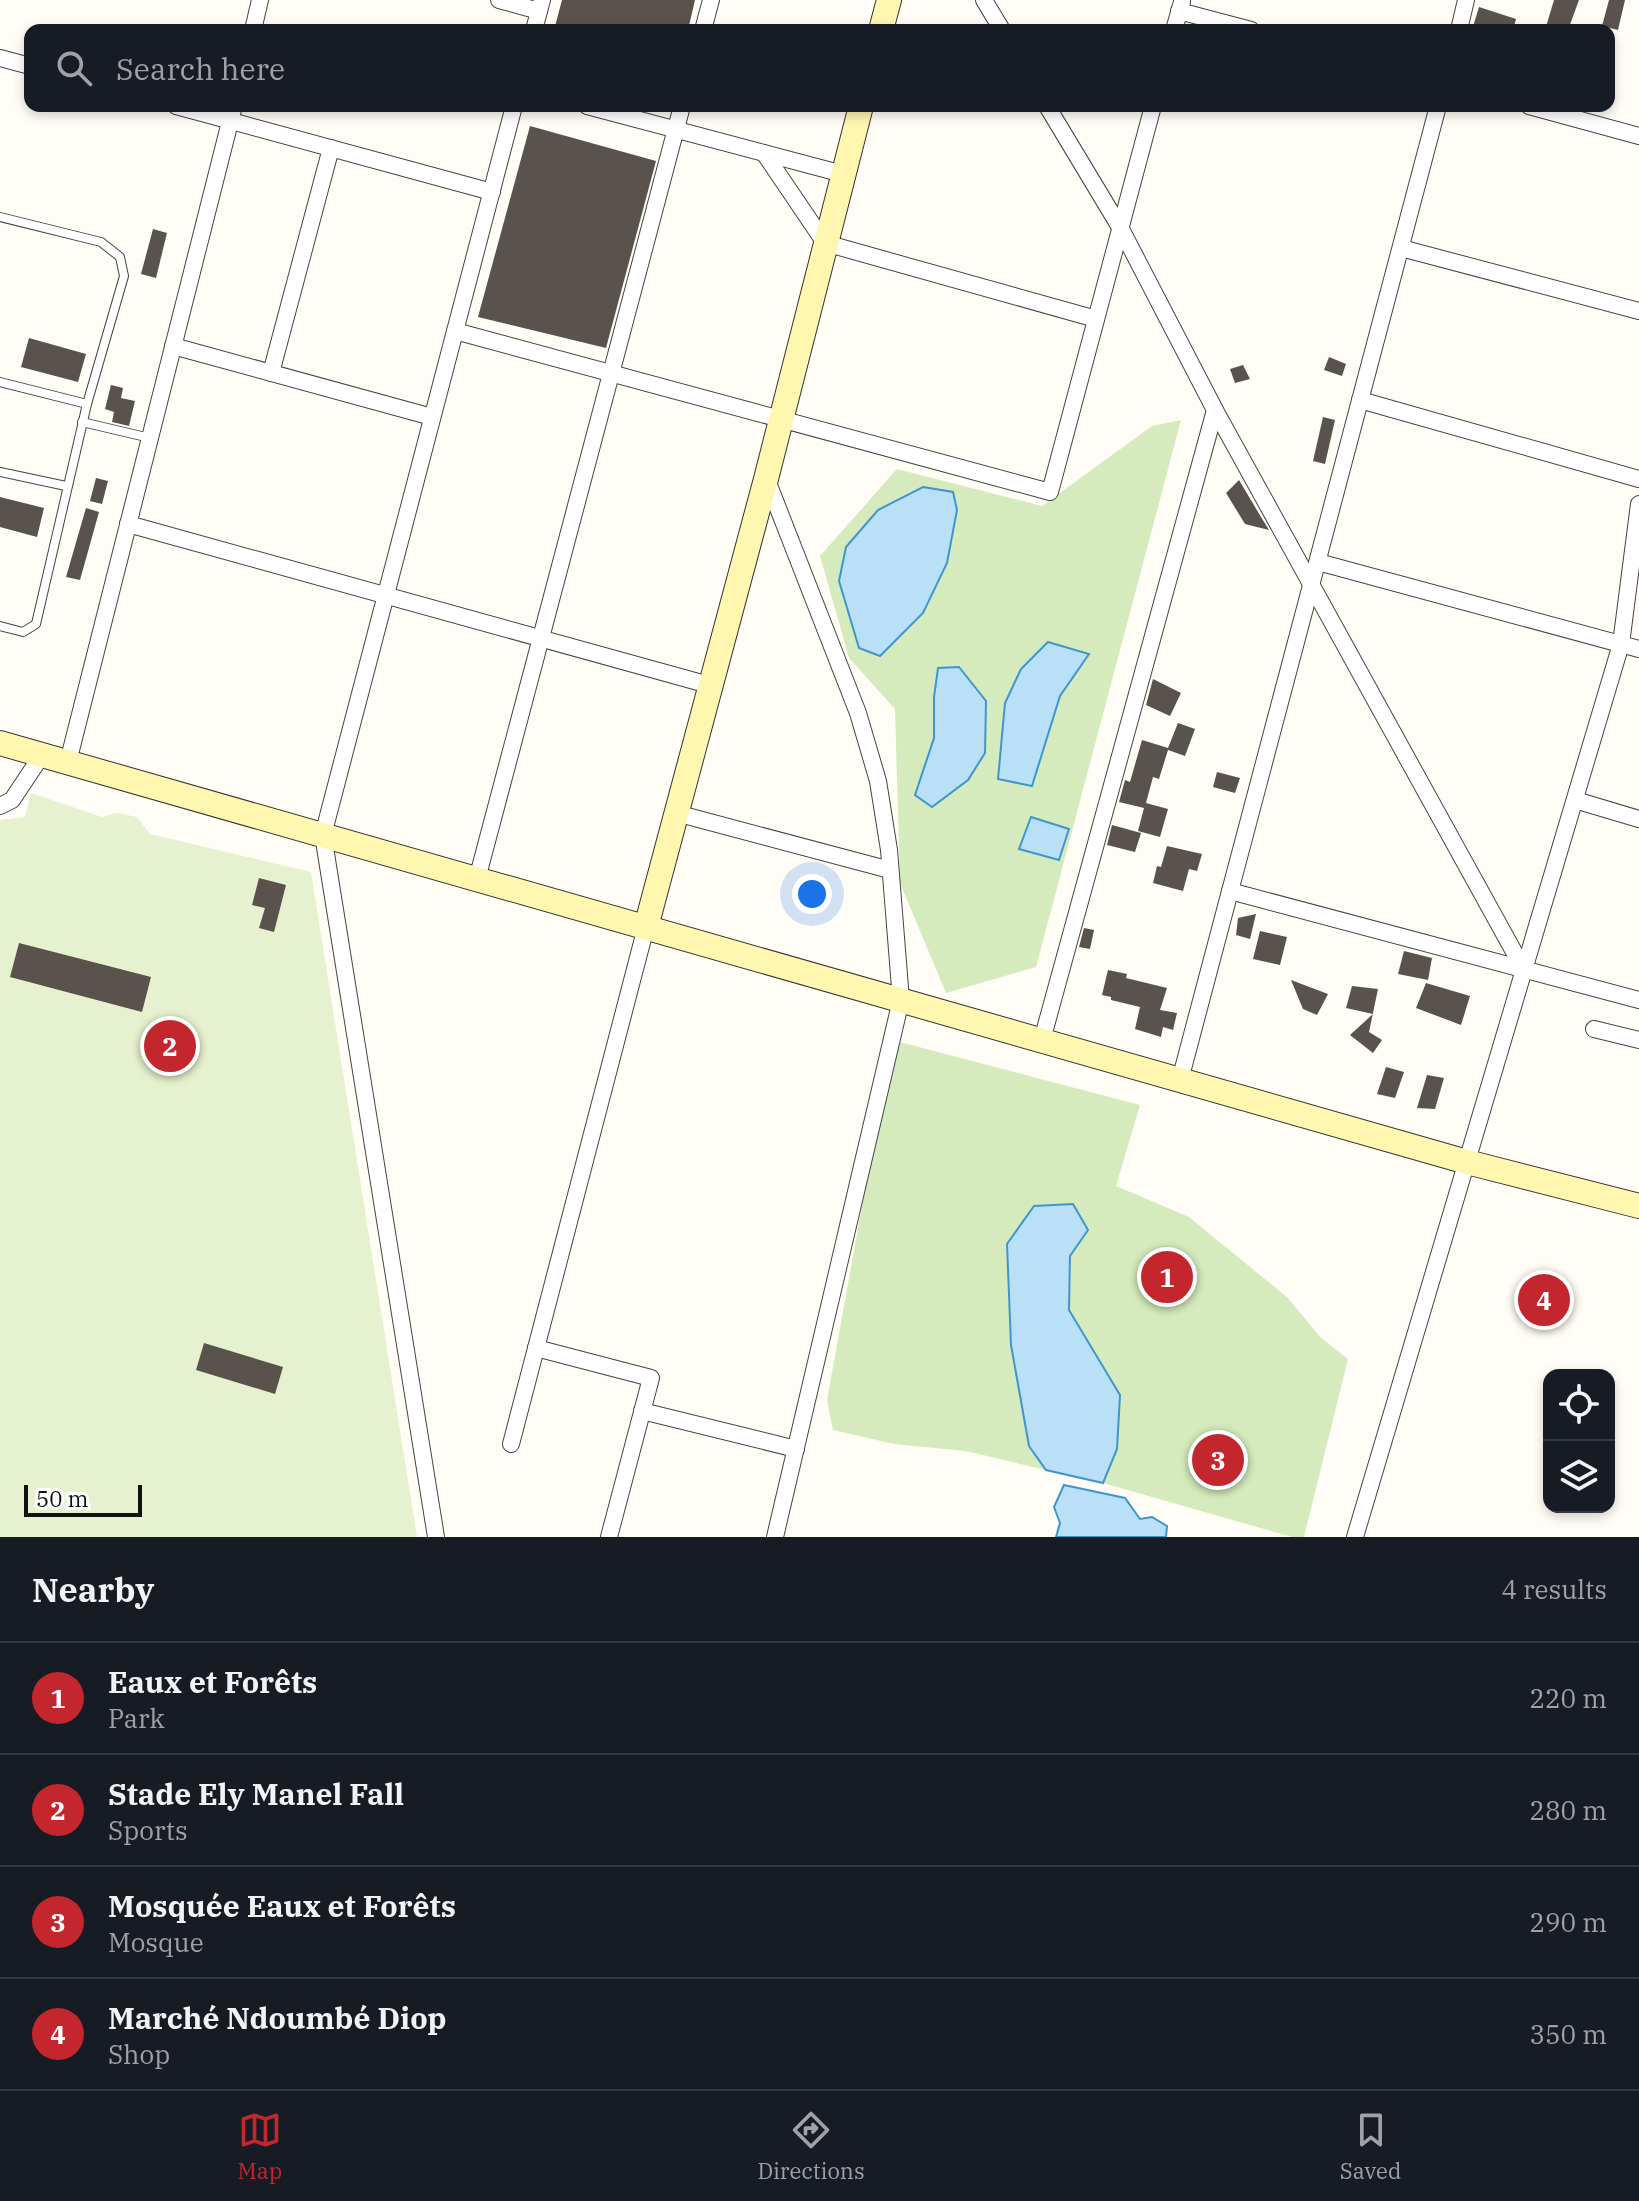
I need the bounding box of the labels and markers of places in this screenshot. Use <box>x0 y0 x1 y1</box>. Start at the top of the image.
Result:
pin: 2 <box>144 1016 196 1076</box>
pin: 1 <box>1141 1247 1193 1307</box>
pin: 4 <box>1518 1270 1570 1330</box>
pin: 3 <box>1192 1430 1244 1490</box>

